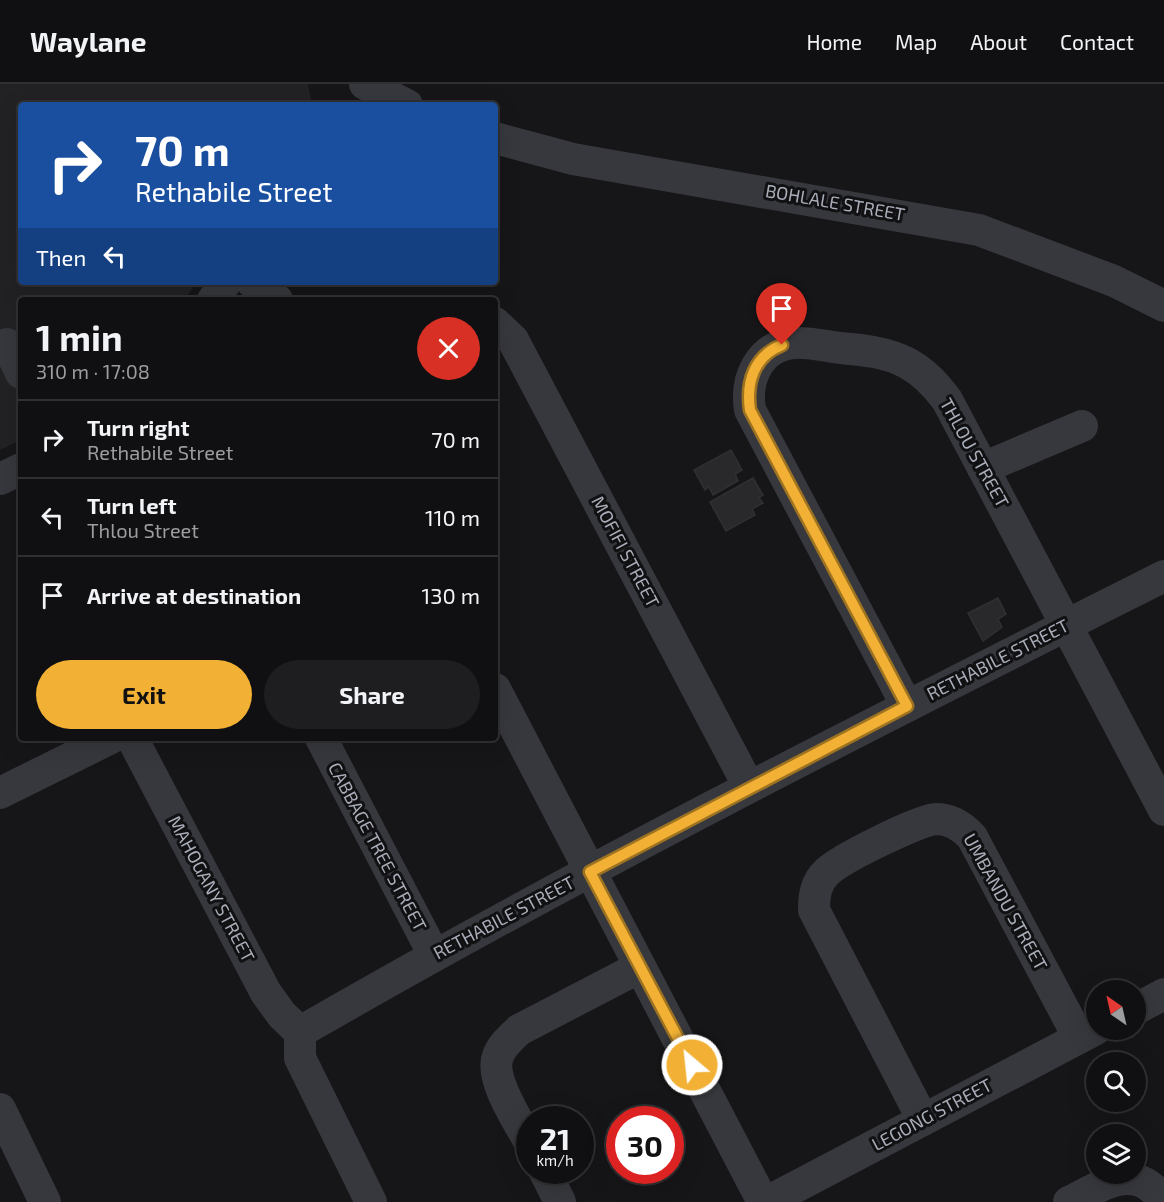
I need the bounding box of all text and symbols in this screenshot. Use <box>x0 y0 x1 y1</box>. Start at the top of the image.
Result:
text: Waylane <box>30 24 146 58</box>
text: Home <box>806 29 862 54</box>
text: Map <box>895 29 937 54</box>
text: About <box>970 29 1027 54</box>
text: Contact <box>1060 29 1134 54</box>
text: 70 m <box>135 124 230 174</box>
icon: right <box>36 126 114 204</box>
text: Rethabile Street <box>135 175 333 207</box>
street label: BOHLALE STREET <box>764 179 907 225</box>
icon: left <box>98 240 131 273</box>
text: Then <box>36 244 86 270</box>
pin <box>756 283 807 345</box>
icon: arrive <box>765 292 798 325</box>
text: 1 min <box>36 315 123 358</box>
button: close <box>417 317 480 380</box>
text: 310 m · 17:08 <box>36 359 150 383</box>
street label: THLOU STREET <box>936 394 1014 512</box>
text: Turn right <box>87 414 189 440</box>
icon: right <box>36 423 69 456</box>
text: 70 m <box>431 426 480 452</box>
text: Rethabile Street <box>87 440 233 464</box>
text: Turn left <box>87 492 176 518</box>
street label: MOFIFI STREET <box>587 492 665 611</box>
icon: left <box>36 501 69 534</box>
text: 110 m <box>425 504 480 530</box>
text: Thlou Street <box>87 518 199 542</box>
icon: arrive <box>36 579 69 612</box>
text: Arrive at destination <box>87 582 301 608</box>
text: 130 m <box>422 582 480 608</box>
street label: RETHABILE STREET <box>923 614 1073 704</box>
button: Exit <box>36 660 252 729</box>
button: Share <box>264 660 480 729</box>
street label: CABBAGE TREE STREET <box>324 758 432 935</box>
street label: MAHOGANY STREET <box>164 812 260 966</box>
street label: UMBANDU STREET <box>959 829 1053 974</box>
street label: RETHABILE STREET <box>429 870 578 964</box>
north arrow <box>1086 980 1146 1040</box>
map controls <box>1086 980 1146 1184</box>
position arrow <box>660 1033 724 1097</box>
button: search <box>1086 1052 1146 1112</box>
street label: LEGONG STREET <box>868 1073 996 1155</box>
speed limit sign: 30 <box>606 1106 684 1184</box>
text: 21 <box>540 1120 570 1156</box>
button: layers <box>1086 1124 1146 1184</box>
text: km/h <box>536 1151 574 1169</box>

